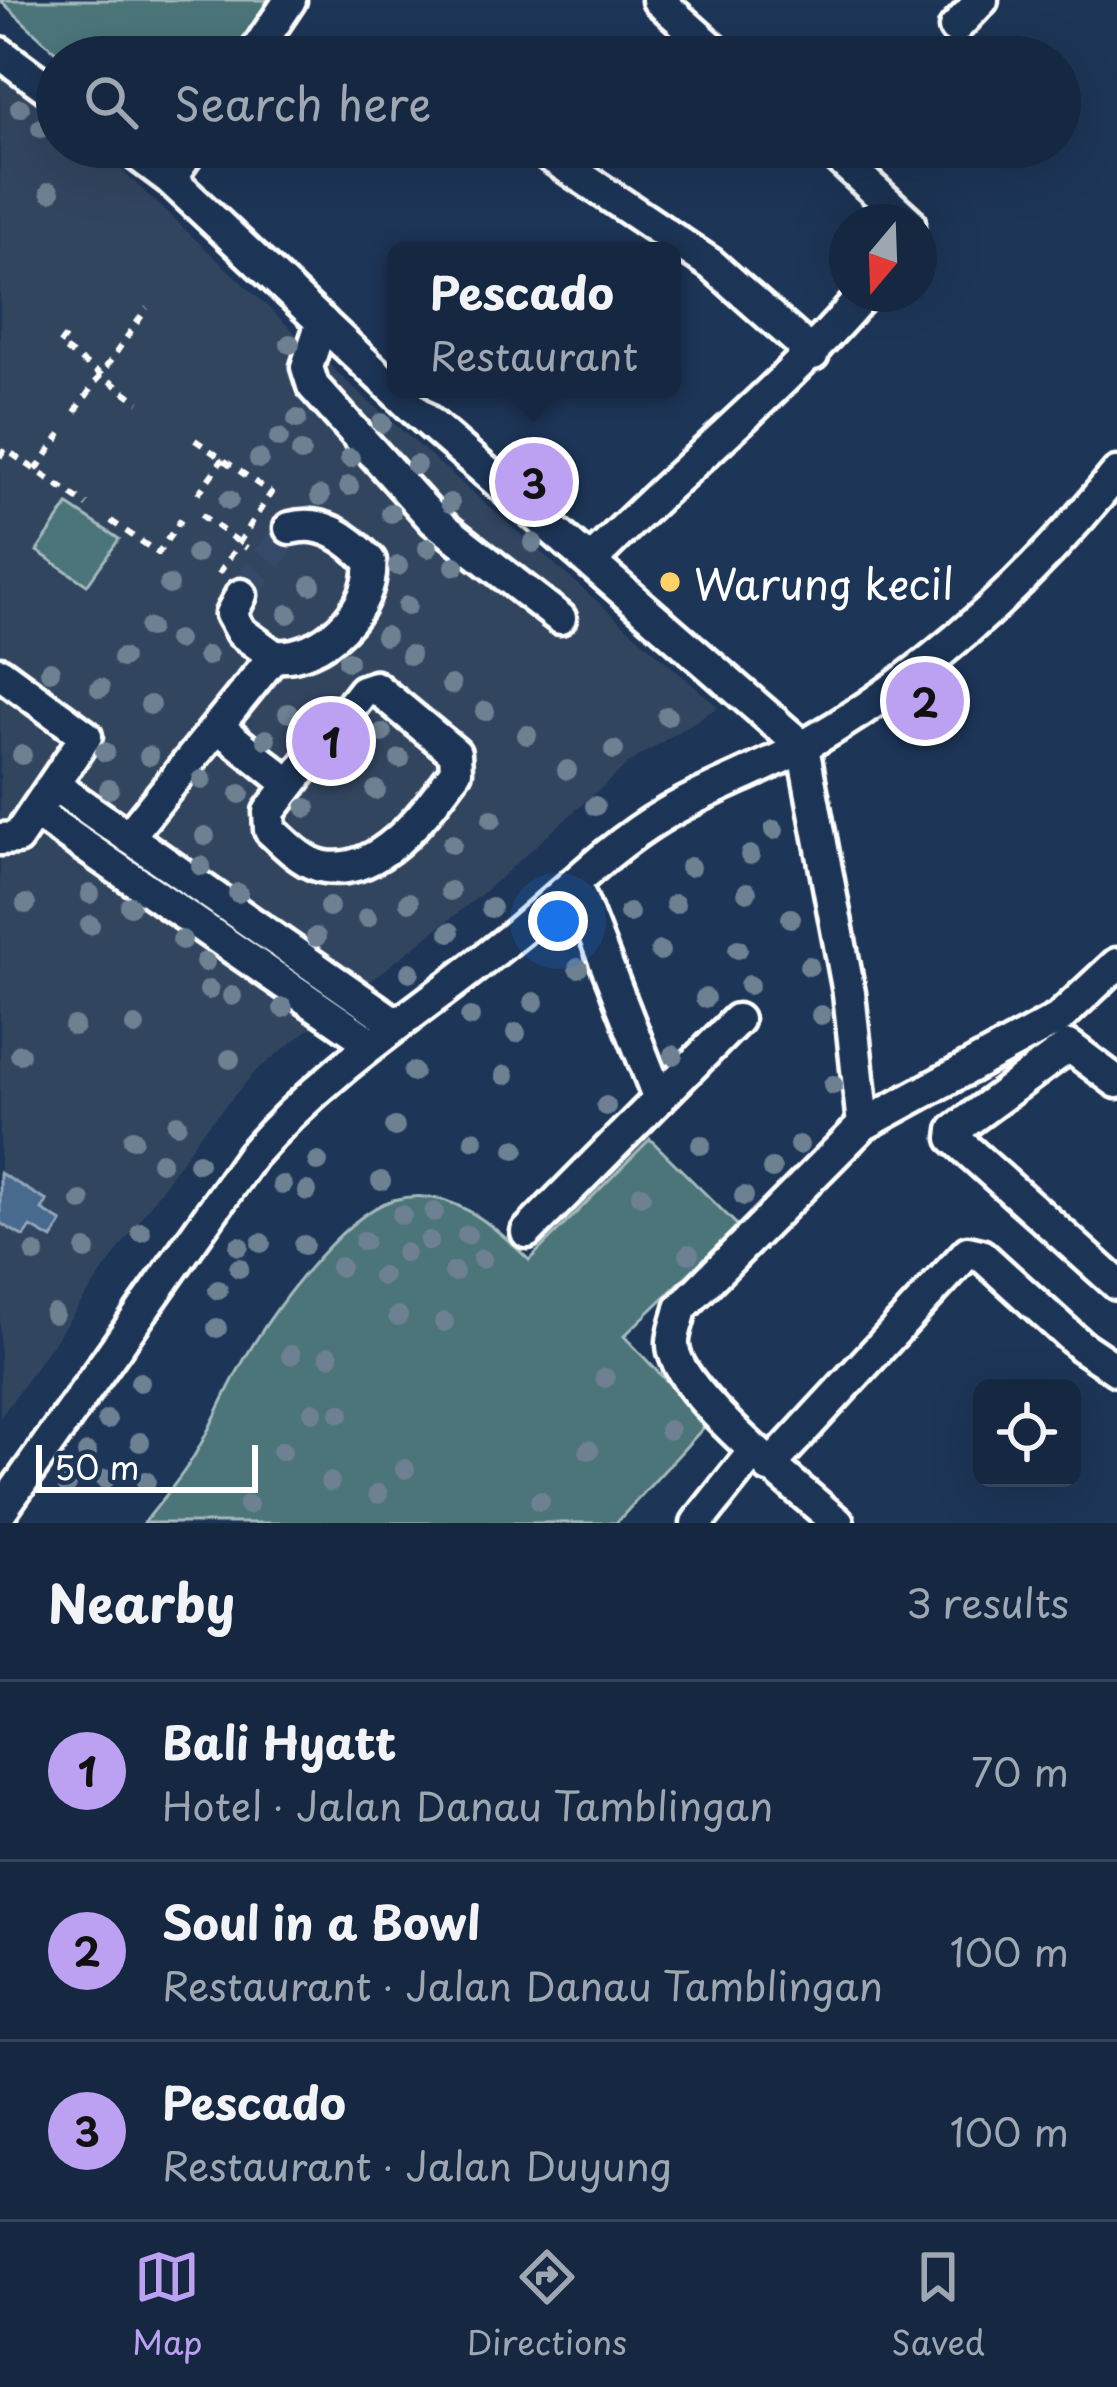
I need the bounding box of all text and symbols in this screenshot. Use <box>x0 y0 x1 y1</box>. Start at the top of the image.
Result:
search box <box>36 36 1081 168</box>
text: Search here <box>174 68 431 136</box>
icon: search <box>78 69 144 135</box>
north arrow <box>829 204 937 312</box>
popup <box>387 242 681 398</box>
text: Pescado <box>430 257 614 325</box>
text: Restaurant <box>430 325 638 384</box>
pin: 3 <box>495 437 573 527</box>
place label: Warung kecil <box>694 551 954 614</box>
marker: Warung kecil <box>657 569 683 595</box>
pin: 2 <box>886 656 964 746</box>
pin: 1 <box>292 696 370 786</box>
your location <box>528 891 588 951</box>
map controls <box>973 1379 1081 1487</box>
button: locate <box>973 1379 1081 1487</box>
scale bar <box>36 1439 258 1492</box>
text: 50 m <box>54 1441 140 1491</box>
text: Nearby <box>48 1563 235 1640</box>
text: 3 results <box>906 1572 1069 1631</box>
text: Bali Hyatt <box>162 1707 397 1775</box>
text: 1 <box>78 1741 96 1800</box>
text: 70 m <box>971 1741 1069 1800</box>
text: Hotel · Jalan Danau Tamblingan <box>162 1775 773 1834</box>
text: Soul in a Bowl <box>162 1887 481 1955</box>
text: 2 <box>73 1921 101 1980</box>
text: 100 m <box>950 1921 1069 1980</box>
text: Restaurant · Jalan Danau Tamblingan <box>162 1955 883 2014</box>
text: Pescado <box>162 2067 346 2135</box>
text: 3 <box>74 2101 100 2160</box>
text: 100 m <box>950 2101 1069 2160</box>
text: Restaurant · Jalan Duyung <box>162 2135 672 2194</box>
tab: Map <box>132 2244 203 2366</box>
tab: Directions <box>467 2244 627 2366</box>
tab: Saved <box>891 2244 985 2366</box>

